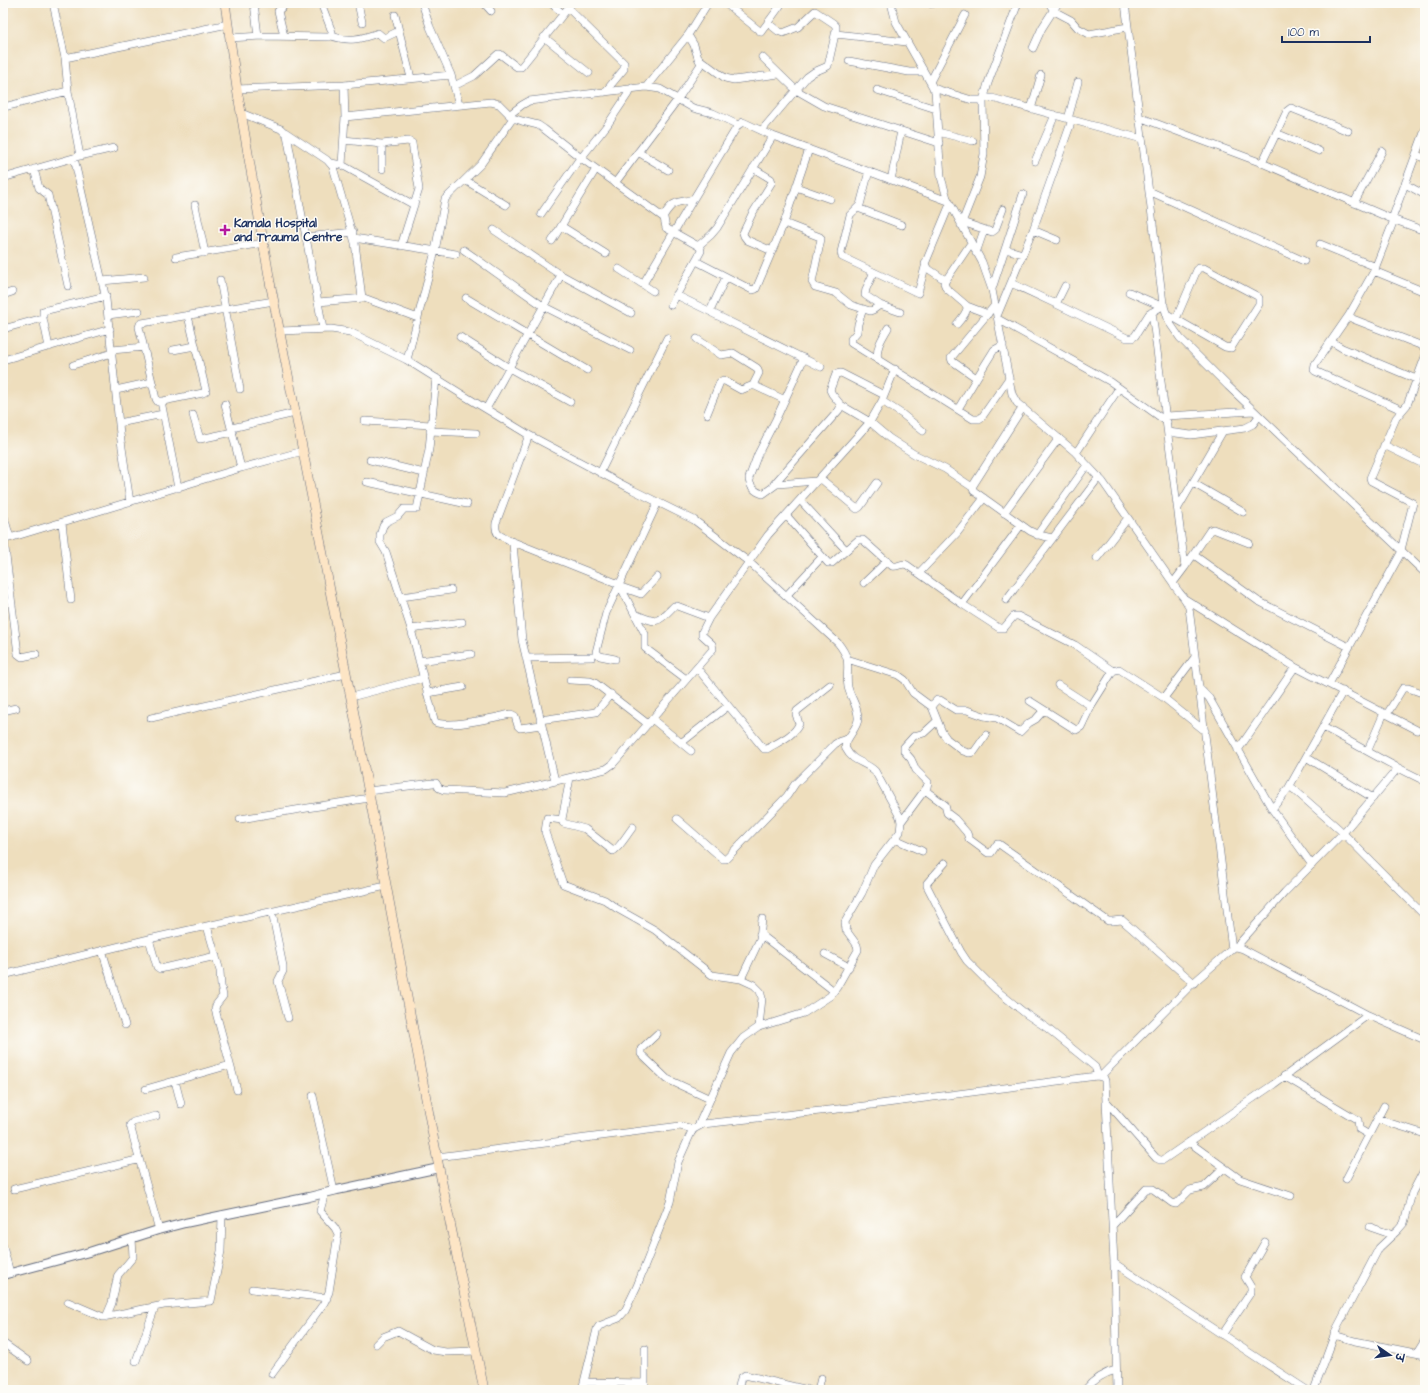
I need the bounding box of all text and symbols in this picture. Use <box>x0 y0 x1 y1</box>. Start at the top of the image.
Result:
scale bar <box>1282 18 1370 44</box>
text: 100 m <box>1288 24 1319 41</box>
place label: Kamala Hospital and Trauma Centre <box>233 215 343 246</box>
marker: Kamala Hospital and Trauma Centre <box>219 224 231 236</box>
north arrow <box>1370 1335 1410 1375</box>
text: उ <box>1391 1351 1408 1364</box>

